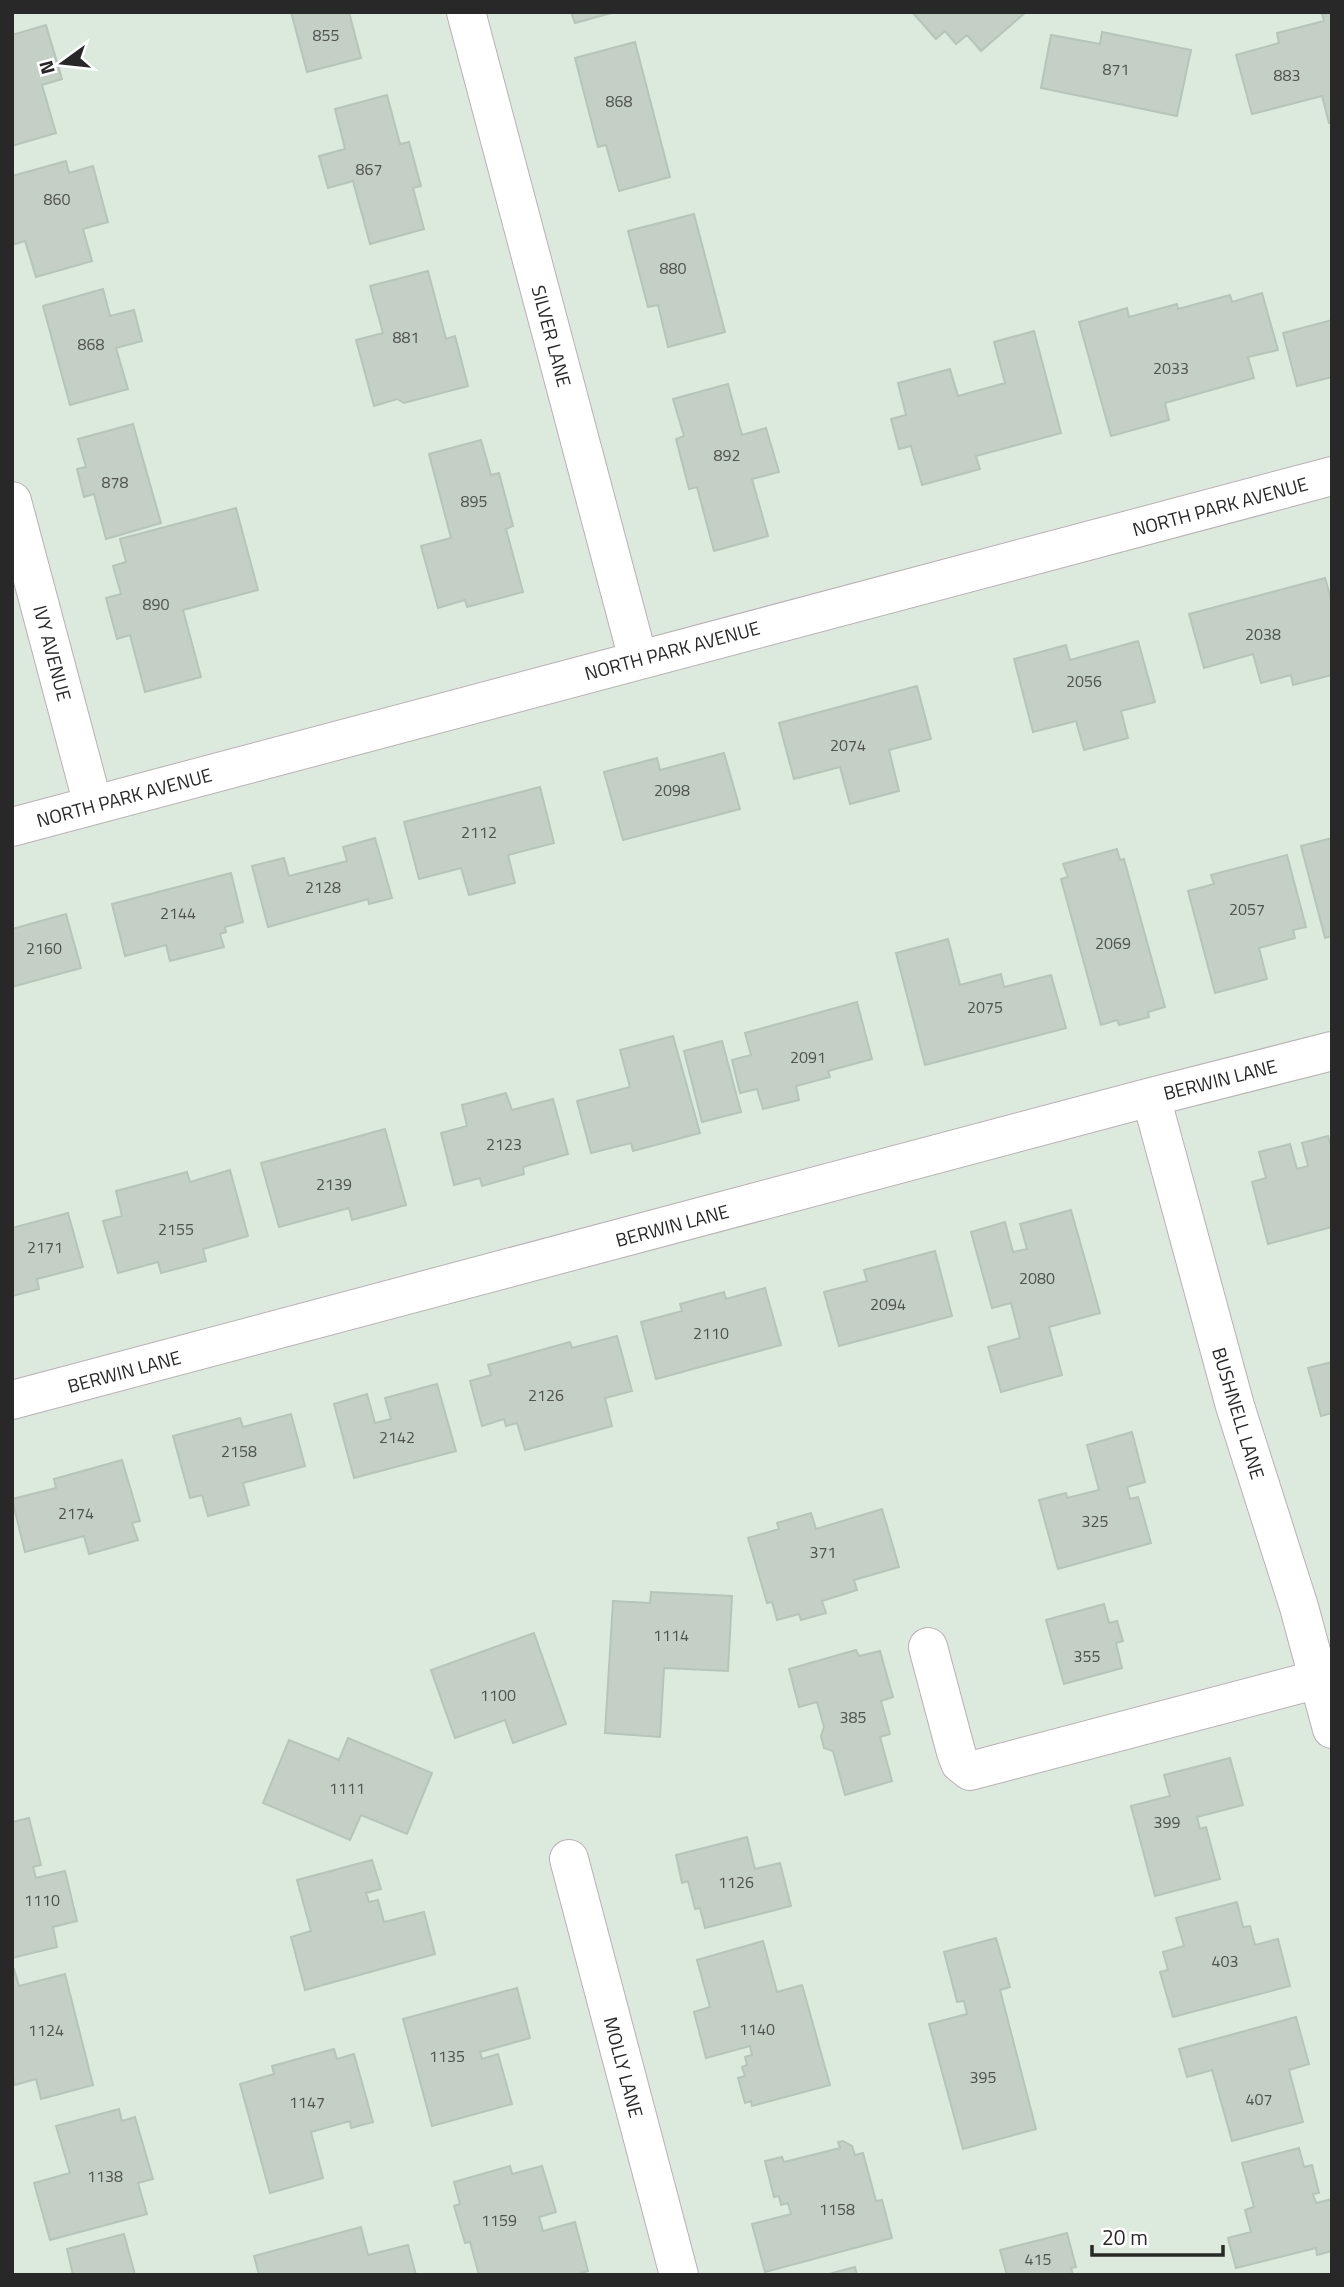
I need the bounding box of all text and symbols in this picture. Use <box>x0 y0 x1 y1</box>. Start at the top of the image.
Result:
house number: 855 <box>313 23 339 47</box>
north arrow <box>28 28 98 98</box>
text: N <box>30 57 62 78</box>
house number: 871 <box>1103 57 1129 81</box>
house number: 883 <box>1274 63 1300 87</box>
house number: 868 <box>606 89 632 113</box>
house number: 867 <box>356 157 382 181</box>
house number: 860 <box>44 187 70 211</box>
house number: 880 <box>660 256 686 280</box>
street label: SILVER LANE <box>525 282 579 390</box>
house number: 881 <box>393 325 419 349</box>
house number: 868 <box>78 332 104 356</box>
house number: 2033 <box>1153 356 1189 380</box>
house number: 892 <box>714 443 740 467</box>
street label: NORTH PARK AVENUE <box>1129 469 1311 543</box>
house number: 878 <box>102 470 128 494</box>
house number: 895 <box>461 489 487 513</box>
house number: 890 <box>143 592 169 616</box>
street label: IVY AVENUE <box>26 602 80 704</box>
street label: NORTH PARK AVENUE <box>581 613 763 687</box>
house number: 2038 <box>1245 622 1281 646</box>
house number: 2056 <box>1066 669 1102 693</box>
house number: 2074 <box>830 733 866 757</box>
street label: NORTH PARK AVENUE <box>33 760 215 834</box>
house number: 2098 <box>654 778 690 802</box>
house number: 2112 <box>461 820 497 844</box>
house number: 2128 <box>305 875 341 899</box>
house number: 2057 <box>1229 897 1265 921</box>
house number: 2144 <box>160 901 196 925</box>
house number: 2069 <box>1095 931 1131 955</box>
house number: 2160 <box>26 936 62 960</box>
house number: 2075 <box>967 995 1003 1019</box>
house number: 2091 <box>790 1045 826 1069</box>
street label: BERWIN LANE <box>1160 1051 1280 1107</box>
house number: 2123 <box>486 1132 522 1156</box>
house number: 2139 <box>316 1172 352 1196</box>
street label: BERWIN LANE <box>612 1196 732 1254</box>
house number: 2155 <box>158 1217 194 1241</box>
house number: 2171 <box>27 1235 63 1259</box>
house number: 2080 <box>1019 1266 1055 1290</box>
house number: 2094 <box>870 1292 906 1316</box>
house number: 2110 <box>693 1321 729 1345</box>
street label: BERWIN LANE <box>64 1342 184 1400</box>
street label: BUSHNELL LANE <box>1205 1343 1273 1483</box>
house number: 2126 <box>528 1383 564 1407</box>
house number: 2142 <box>379 1425 415 1449</box>
house number: 2158 <box>221 1439 257 1463</box>
house number: 2174 <box>58 1501 94 1525</box>
house number: 325 <box>1082 1509 1108 1533</box>
house number: 371 <box>810 1540 836 1564</box>
house number: 1114 <box>653 1623 689 1647</box>
house number: 355 <box>1074 1644 1100 1668</box>
house number: 1100 <box>480 1683 516 1707</box>
house number: 385 <box>840 1705 866 1729</box>
house number: 1111 <box>329 1776 365 1800</box>
house number: 399 <box>1154 1810 1180 1834</box>
house number: 1126 <box>718 1870 754 1894</box>
house number: 1110 <box>24 1888 60 1912</box>
house number: 403 <box>1212 1949 1238 1973</box>
street label: MOLLY LANE <box>597 2013 651 2121</box>
house number: 1140 <box>739 2017 775 2041</box>
house number: 1124 <box>28 2018 64 2042</box>
house number: 1135 <box>429 2044 465 2068</box>
house number: 395 <box>970 2065 996 2089</box>
house number: 407 <box>1246 2087 1272 2111</box>
house number: 1147 <box>289 2090 325 2114</box>
house number: 1138 <box>87 2164 123 2188</box>
house number: 1158 <box>819 2197 855 2221</box>
house number: 1159 <box>481 2208 517 2232</box>
scale bar <box>1092 2214 1223 2258</box>
text: 20 m <box>1102 2221 1148 2253</box>
house number: 415 <box>1025 2247 1051 2271</box>

